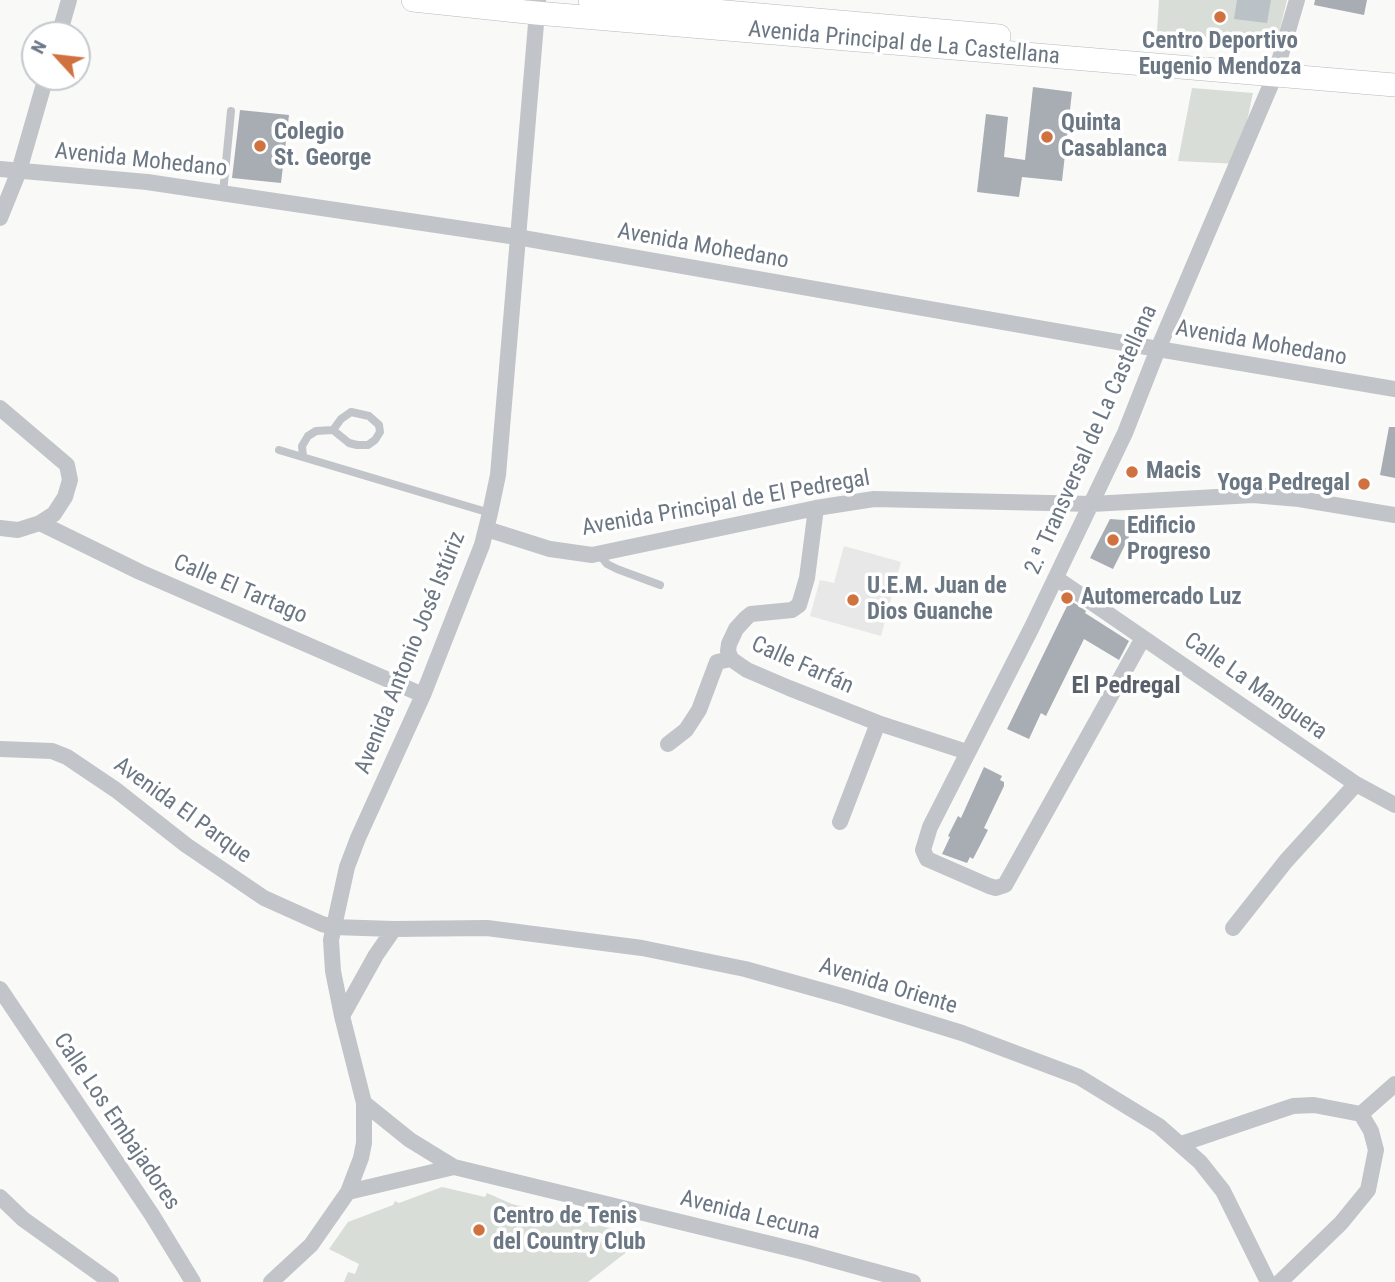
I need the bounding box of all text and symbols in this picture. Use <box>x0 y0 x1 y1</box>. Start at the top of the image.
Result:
marker: Centro Deportivo Eugenio Mendoza <box>1212 9 1228 25</box>
street label: Avenida Principal de La Castellana <box>747 17 1061 71</box>
north arrow <box>21 21 91 91</box>
place label: Centro Deportivo Eugenio Mendoza <box>1139 28 1301 82</box>
text: N <box>26 37 52 58</box>
place label: Quinta Casablanca <box>1061 110 1167 164</box>
place label: Colegio St. George <box>274 119 371 173</box>
marker: Quinta Casablanca <box>1039 129 1055 145</box>
street label: Avenida Mohedano <box>53 138 229 184</box>
marker: Colegio St. George <box>252 138 268 154</box>
street label: Avenida Mohedano <box>615 218 791 276</box>
street label: 2.ª Transversal de La Castellana <box>1020 301 1164 579</box>
street label: Avenida Mohedano <box>1173 315 1349 373</box>
place label: Macis <box>1146 458 1201 486</box>
marker: Macis <box>1124 464 1140 480</box>
street label: Avenida Principal de El Pedregal <box>580 465 872 543</box>
place label: Yoga Pedregal <box>1217 470 1350 498</box>
marker: Yoga Pedregal <box>1356 476 1372 492</box>
place label: Edificio Progreso <box>1127 513 1211 567</box>
street label: Avenida Antonio José Istúriz <box>350 528 472 778</box>
marker: Edificio Progreso <box>1105 532 1121 548</box>
street label: Calle El Tartago <box>169 549 311 631</box>
place label: U.E.M. Juan de Dios Guanche <box>867 573 1007 627</box>
place label: Automercado Luz <box>1081 584 1242 612</box>
marker: Automercado Luz <box>1059 590 1075 606</box>
marker: U.E.M. Juan de Dios Guanche <box>845 592 861 608</box>
street label: Calle La Manguera <box>1178 627 1332 747</box>
street label: Calle Farfán <box>747 631 857 701</box>
district label: El Pedregal <box>1072 673 1180 701</box>
street label: Avenida El Parque <box>108 752 256 870</box>
street label: Avenida Oriente <box>816 953 960 1021</box>
street label: Calle Los Embajadores <box>47 1028 185 1216</box>
street label: Avenida Lecuna <box>677 1185 823 1247</box>
place label: Centro de Tenis del Country Club <box>493 1203 646 1257</box>
marker: Centro de Tenis del Country Club <box>471 1222 487 1238</box>

